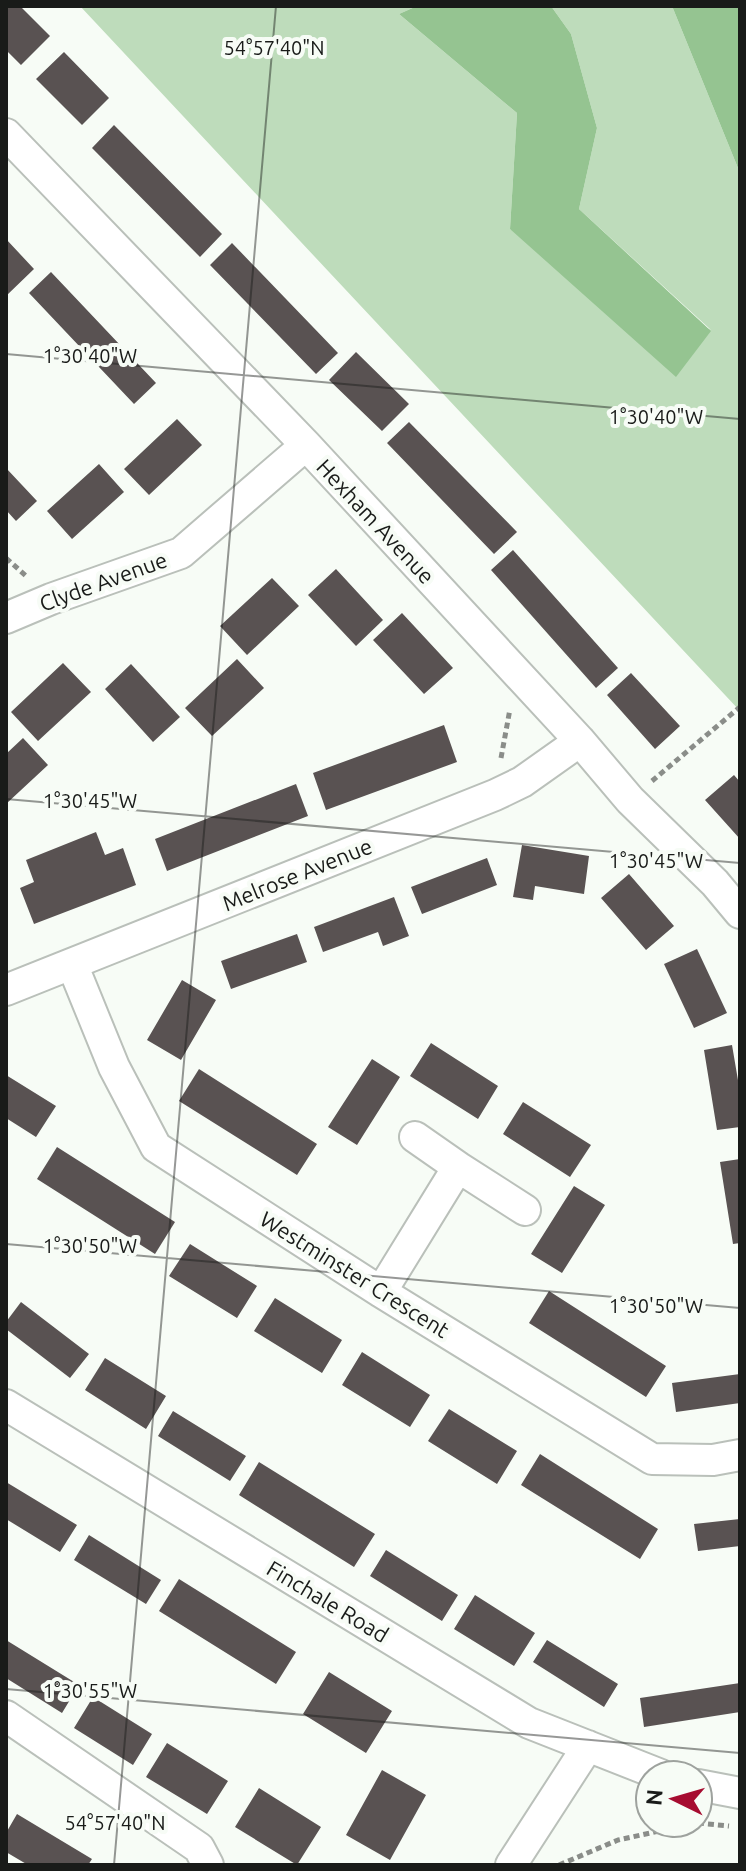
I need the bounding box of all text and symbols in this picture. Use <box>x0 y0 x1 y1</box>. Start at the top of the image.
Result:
text: 54°57'40"N <box>223 36 325 59</box>
text: 1°30'40"W <box>43 344 137 367</box>
text: 1°30'40"W <box>609 405 703 428</box>
street label: Hexham Avenue <box>312 454 440 588</box>
street label: Clyde Avenue <box>36 546 170 616</box>
text: 1°30'45"W <box>43 789 137 812</box>
street label: Melrose Avenue <box>219 833 375 915</box>
text: 1°30'45"W <box>609 849 703 872</box>
street label: Westminster Crescent <box>256 1206 454 1343</box>
text: 1°30'50"W <box>43 1234 137 1257</box>
text: 1°30'50"W <box>609 1294 703 1317</box>
street label: Finchale Road <box>263 1555 393 1647</box>
text: 1°30'55"W <box>43 1679 137 1702</box>
north arrow <box>634 1759 714 1839</box>
text: N <box>640 1788 667 1806</box>
text: 54°57'40"N <box>64 1811 166 1834</box>

